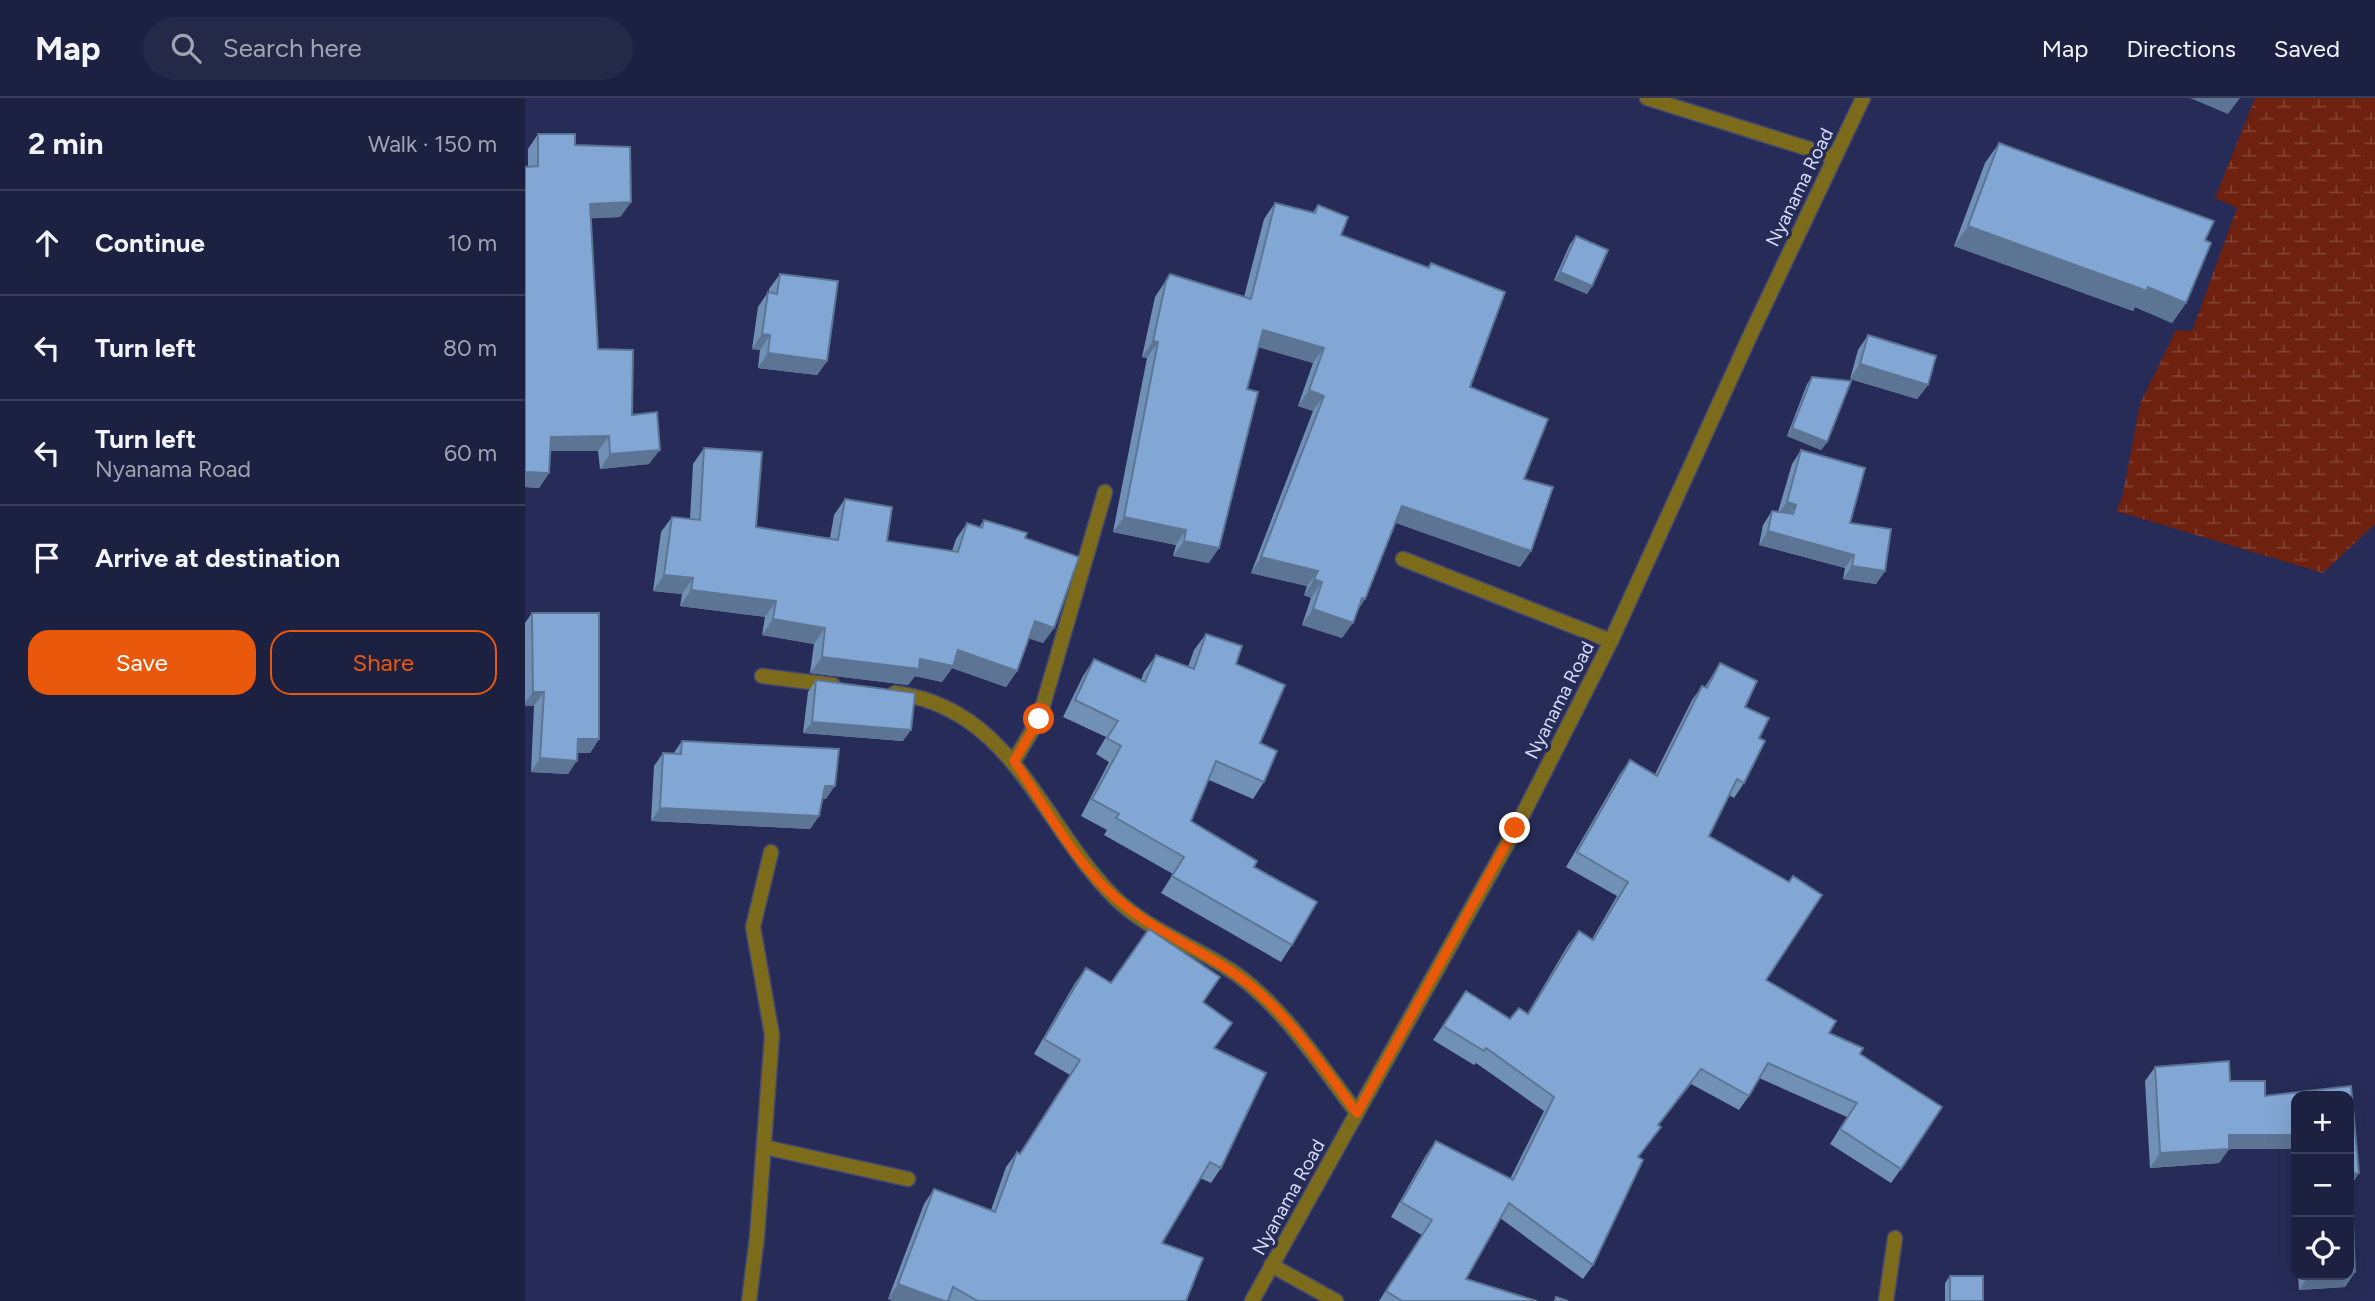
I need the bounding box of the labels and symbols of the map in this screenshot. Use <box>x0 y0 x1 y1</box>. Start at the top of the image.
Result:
street label: Nyanama Road <box>1761 124 1838 250</box>
street label: Nyanama Road <box>1520 638 1599 763</box>
route start <box>1023 703 1054 734</box>
route end <box>1499 812 1530 843</box>
street label: Nyanama Road <box>1247 1135 1330 1259</box>

